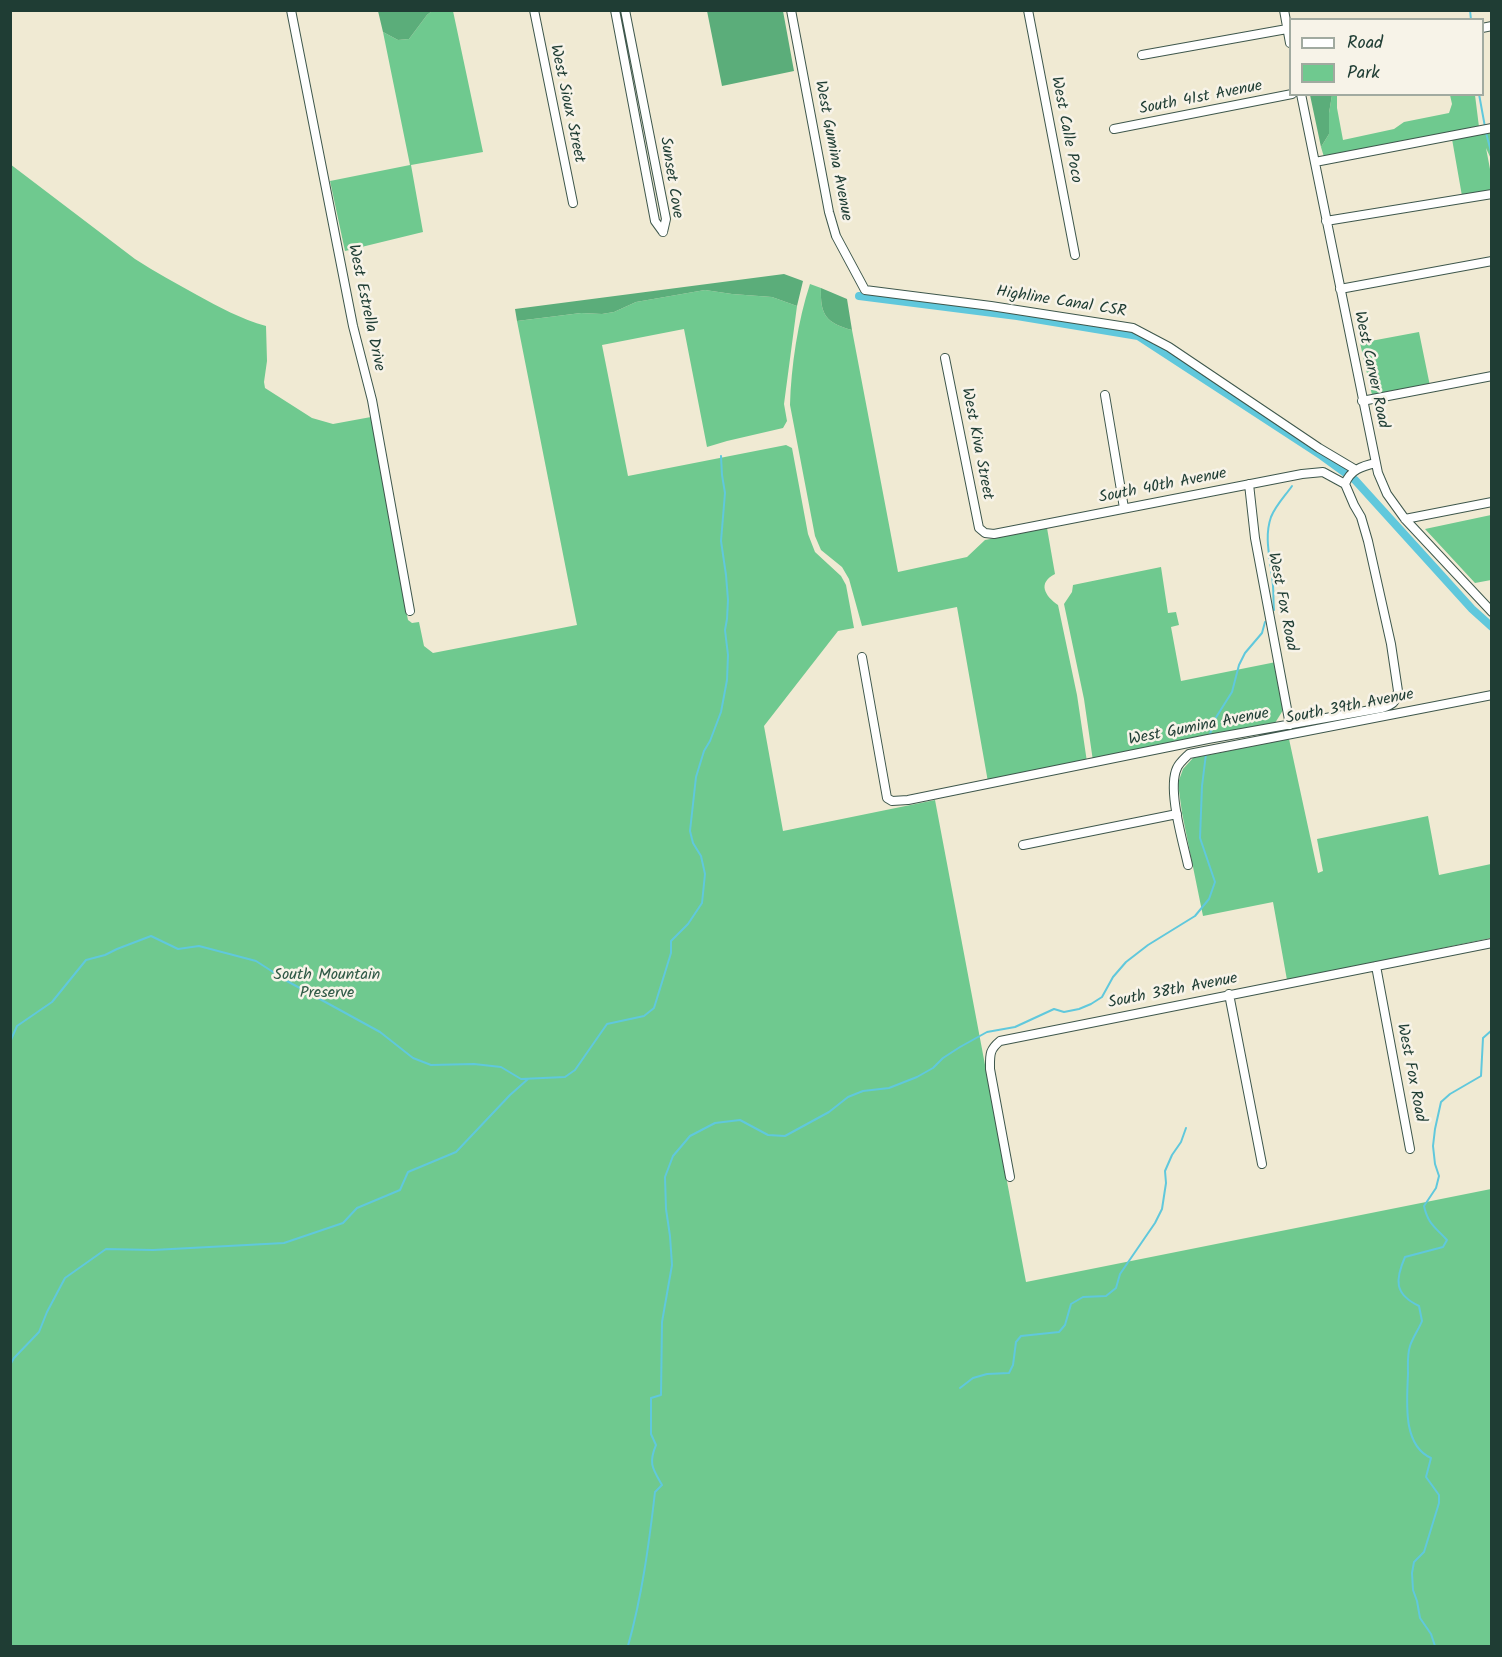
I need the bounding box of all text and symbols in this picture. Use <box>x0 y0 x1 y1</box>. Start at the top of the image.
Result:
legend <box>1289 18 1484 96</box>
text: Road <box>1347 29 1383 58</box>
street label: West Sioux Street <box>544 43 588 165</box>
text: Park <box>1347 59 1380 88</box>
street label: West Calle Poco <box>1045 75 1085 185</box>
street label: South 41st Avenue <box>1138 78 1264 120</box>
street label: West Gumina Avenue <box>809 79 855 223</box>
street label: Sunset Cove <box>654 136 686 220</box>
street label: West Estrella Drive <box>342 243 388 373</box>
street label: Highline Canal CSR <box>995 283 1127 323</box>
street label: West Carver Road <box>1348 310 1392 430</box>
street label: West Kiva Street <box>956 386 996 502</box>
street label: South 40th Avenue <box>1097 465 1229 509</box>
street label: West Fox Road <box>1262 551 1300 653</box>
street label: South 39th Avenue <box>1284 686 1416 730</box>
street label: West Gumina Avenue <box>1127 705 1271 751</box>
park label: South Mountain Preserve <box>274 966 380 1004</box>
street label: South 38th Avenue <box>1107 970 1239 1014</box>
street label: West Fox Road <box>1391 1022 1429 1124</box>

